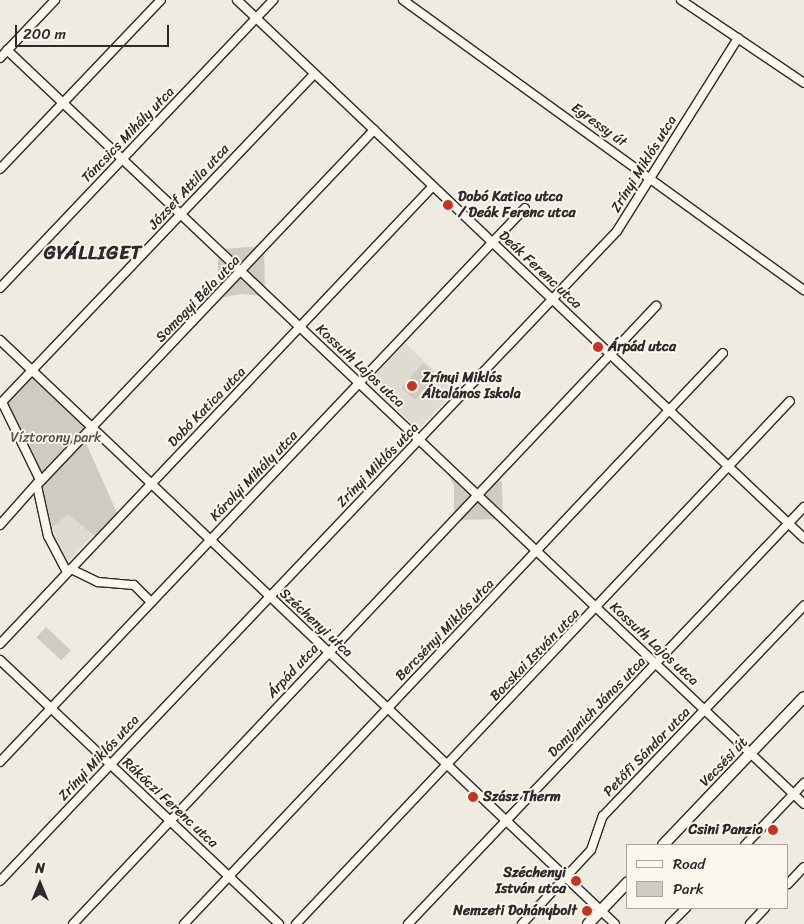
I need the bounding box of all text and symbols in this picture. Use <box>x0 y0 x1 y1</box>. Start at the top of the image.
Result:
scale bar <box>18 15 171 47</box>
text: 200 m <box>23 21 66 47</box>
street label: Táncsics Mihály utca <box>78 84 178 186</box>
street label: Egressy út <box>568 99 630 151</box>
street label: Zrínyi Miklós utca <box>607 112 681 216</box>
street label: József Attila utca <box>145 141 233 233</box>
place label: Dobó Katica utca / Deák Ferenc utca <box>458 189 576 222</box>
marker: Dobó Katica utca / Deák Ferenc utca <box>442 199 454 211</box>
street label: Deák Ferenc utca <box>495 227 585 313</box>
district label: GYÁLLIGET <box>43 242 143 264</box>
street label: Somogyi Béla utca <box>152 252 244 346</box>
street label: Kossuth Lajos utca <box>312 320 408 412</box>
place label: Árpád utca <box>608 339 676 355</box>
marker: Árpád utca <box>592 341 604 353</box>
street label: Dobó Katica utca <box>165 363 249 451</box>
place label: Zrínyi Miklós Általános Iskola <box>422 370 522 402</box>
marker: Zrínyi Miklós Általános Iskola <box>406 380 418 392</box>
street label: Zrínyi Miklós utca <box>333 419 423 511</box>
street label: Károlyi Mihály utca <box>207 427 301 525</box>
park label: Víztorony park <box>11 430 101 446</box>
street label: Bercsényi Miklós utca <box>392 576 498 684</box>
street label: Széchenyi utca <box>276 585 356 661</box>
street label: Kossuth Lajos utca <box>606 598 702 690</box>
street label: Bocskai István utca <box>487 605 583 705</box>
street label: Árpád utca <box>264 640 322 702</box>
street label: Damjanich János utca <box>545 653 649 761</box>
street label: Petőfi Sándor utca <box>600 704 694 800</box>
street label: Zrínyi Miklós utca <box>55 712 143 804</box>
street label: Vecsési út <box>696 734 752 790</box>
street label: Rákóczi Ferenc utca <box>119 754 221 852</box>
place label: Szász Therm <box>483 789 561 805</box>
marker: Szász Therm <box>467 791 479 803</box>
place label: Csini Panzio <box>688 822 763 838</box>
marker: Csini Panzio <box>767 824 779 836</box>
legend <box>626 844 789 909</box>
text: Road <box>673 851 705 877</box>
text: N <box>35 856 45 881</box>
north arrow <box>15 859 65 909</box>
place label: Széchenyi István utca <box>496 865 566 898</box>
marker: Széchenyi István utca <box>570 875 582 887</box>
text: Park <box>673 876 704 902</box>
place label: Nemzeti Dohánybolt <box>453 903 577 919</box>
marker: Nemzeti Dohánybolt <box>581 905 593 917</box>

